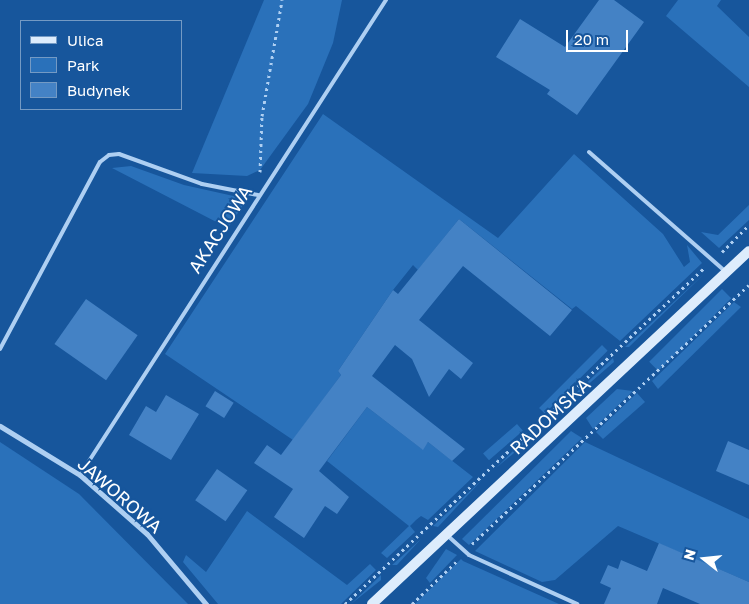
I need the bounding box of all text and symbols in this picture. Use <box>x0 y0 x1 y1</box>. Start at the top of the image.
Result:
legend <box>20 20 182 110</box>
scale bar <box>569 20 632 52</box>
text: 20 m <box>574 30 609 48</box>
text: Ulica <box>67 31 103 49</box>
text: Park <box>67 56 99 74</box>
text: Budynek <box>67 81 130 99</box>
street label: AKACJOWA <box>184 181 256 277</box>
street label: RADOMSKA <box>505 373 595 459</box>
street label: JAWOROWA <box>73 453 167 537</box>
north arrow <box>679 534 729 584</box>
text: N <box>679 547 699 562</box>

